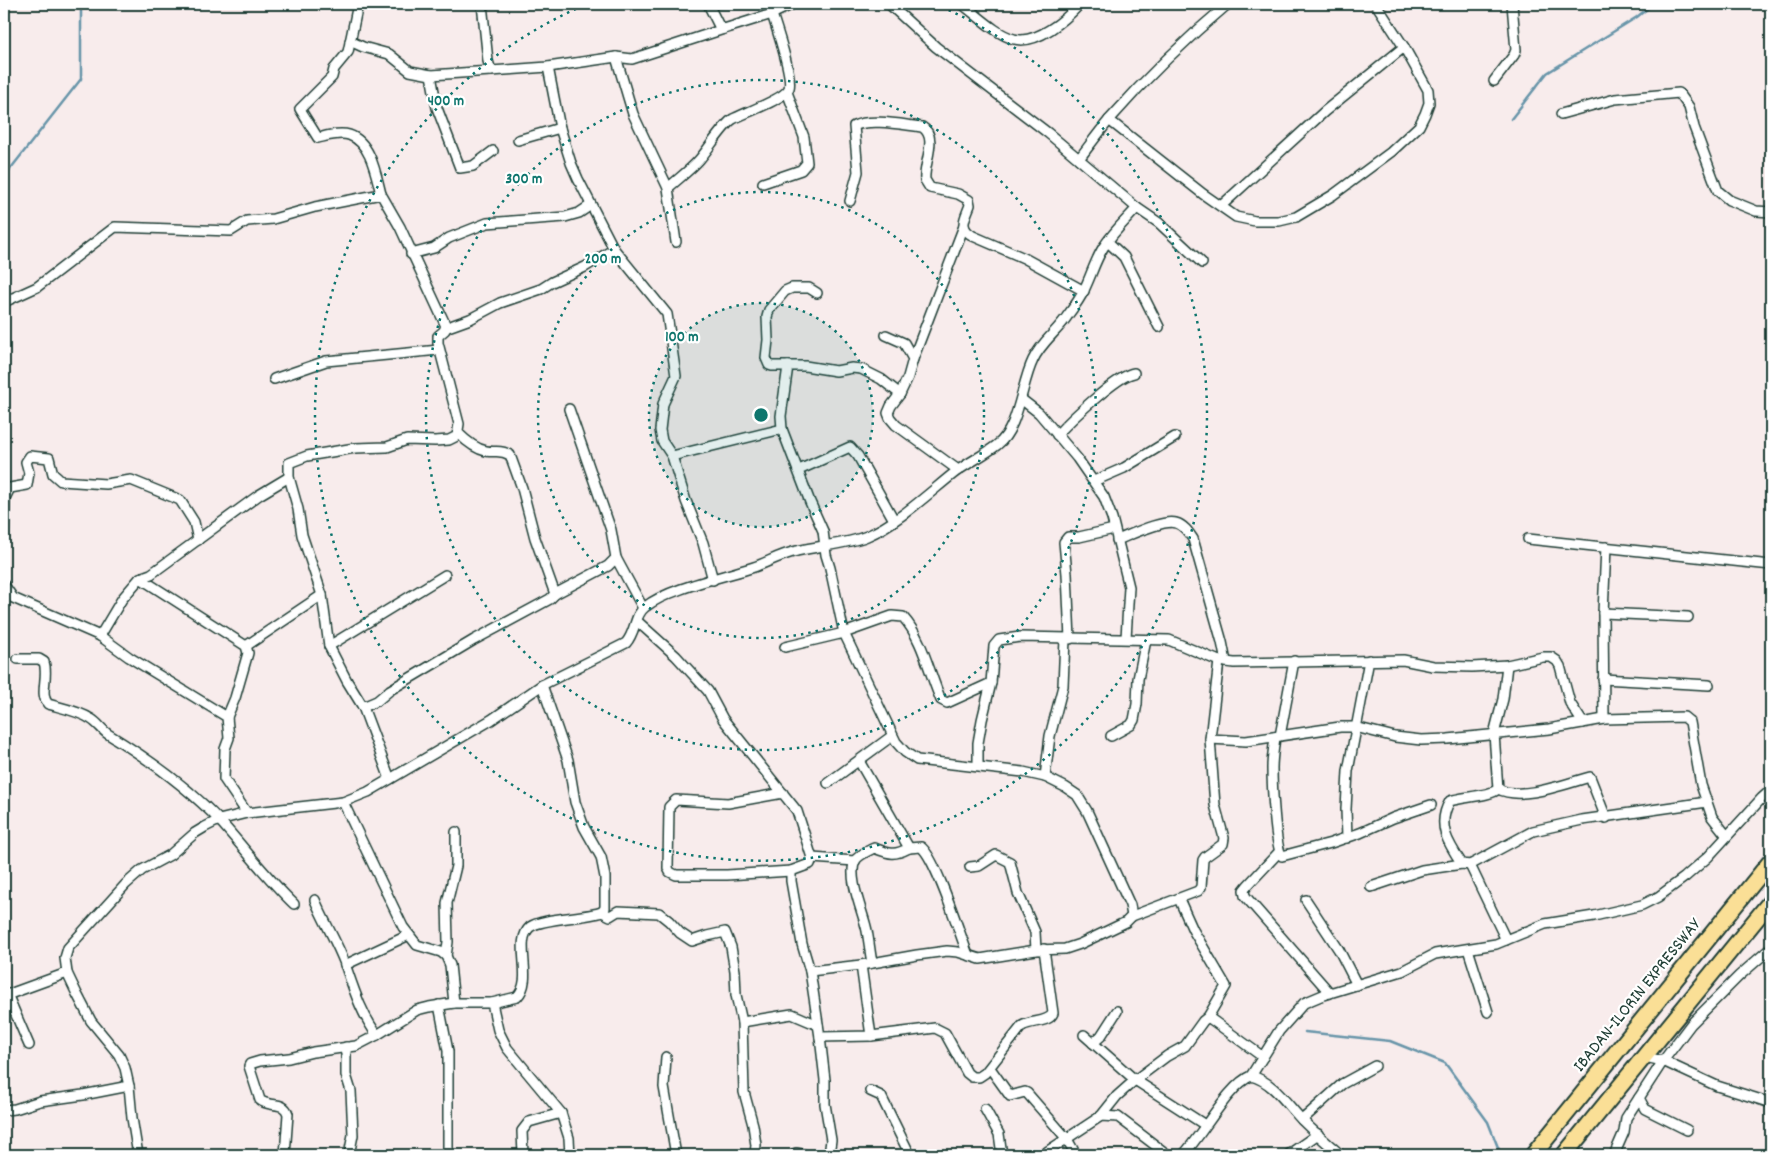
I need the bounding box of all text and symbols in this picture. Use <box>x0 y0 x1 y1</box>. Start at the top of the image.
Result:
text: 400 m <box>428 91 464 113</box>
text: 300 m <box>506 169 542 191</box>
text: 200 m <box>585 249 621 271</box>
text: 100 m <box>665 327 699 349</box>
centre of rings <box>752 406 770 424</box>
street label: IBADAN-ILORIN EXPRESSWAY <box>1568 913 1709 1078</box>

